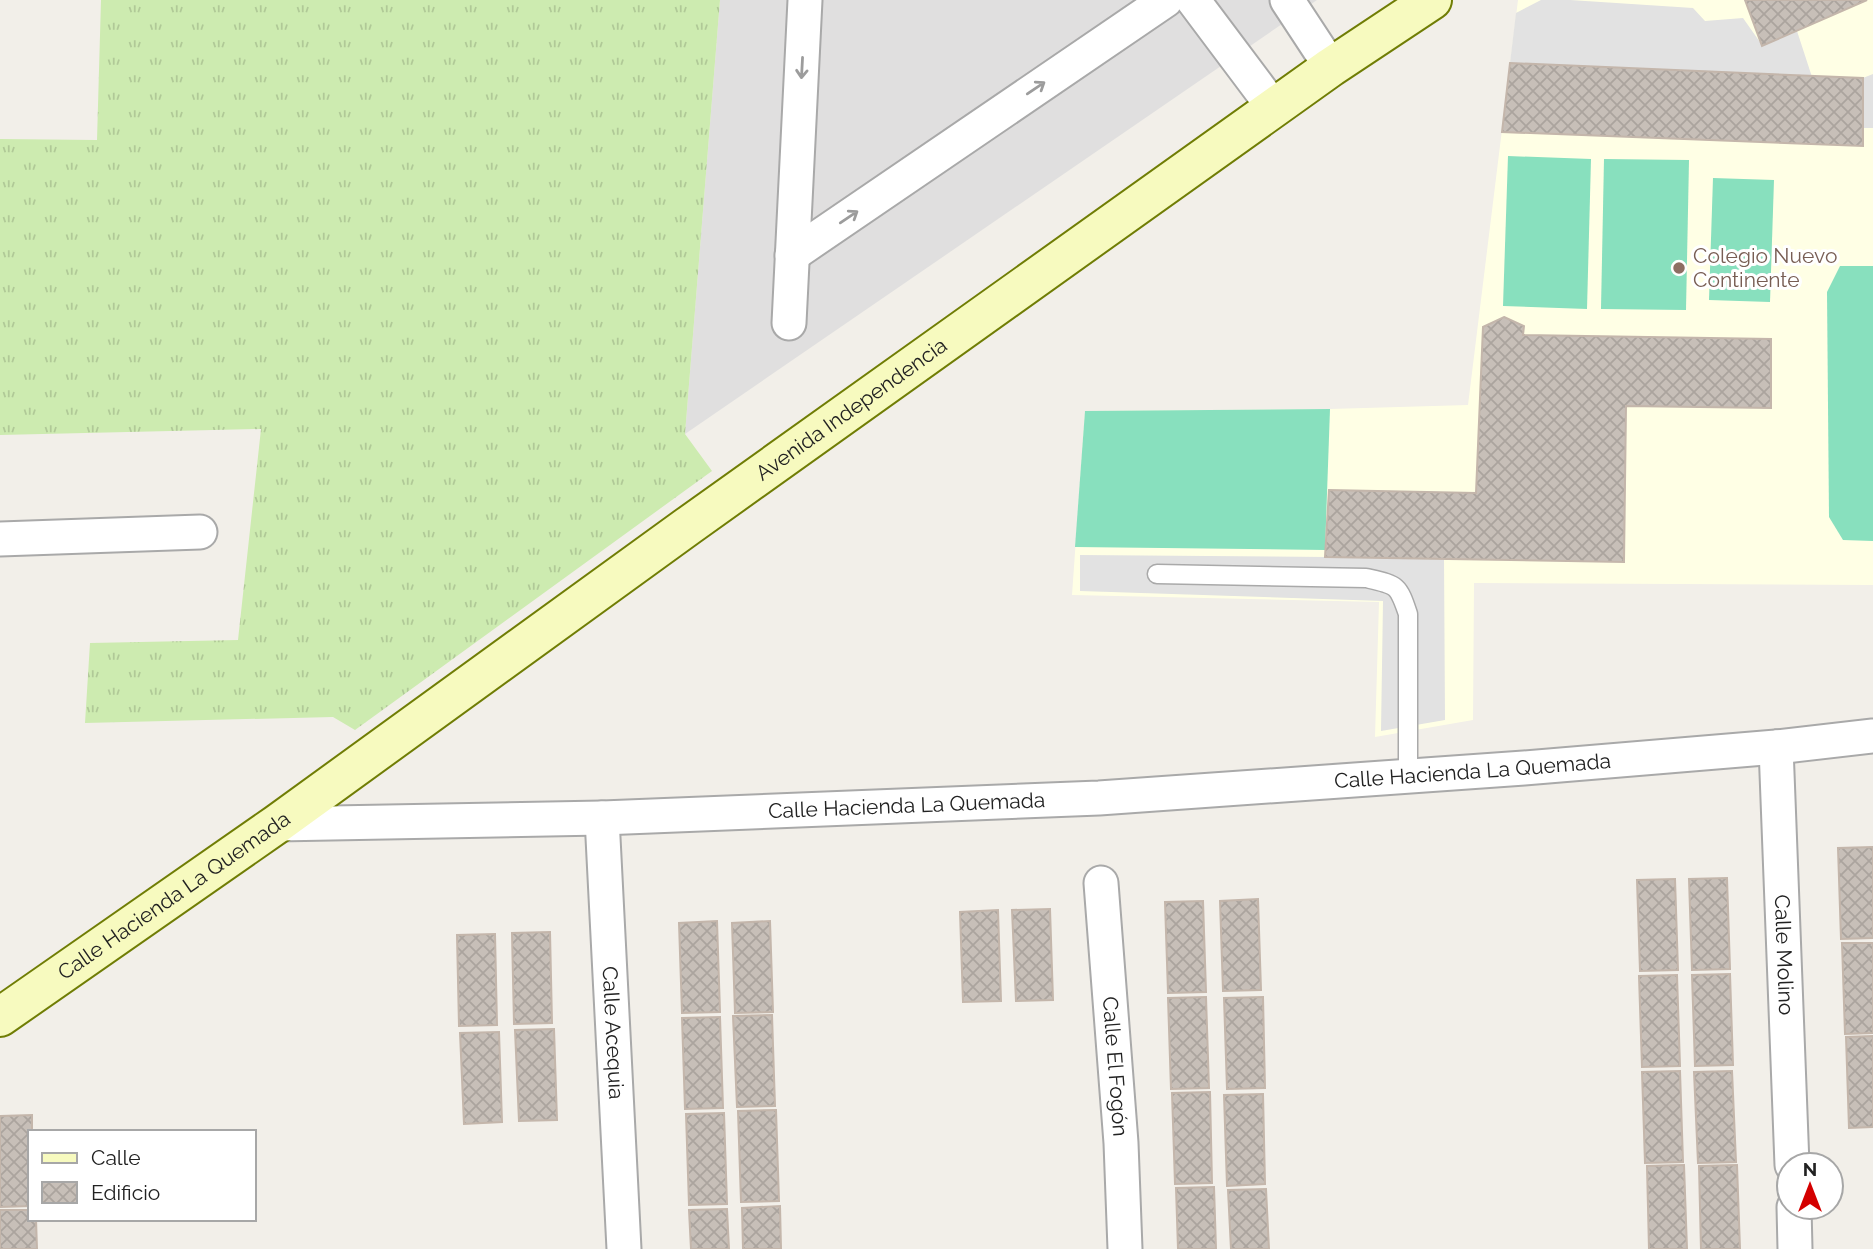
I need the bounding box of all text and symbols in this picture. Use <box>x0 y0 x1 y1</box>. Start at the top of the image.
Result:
one-way arrow <box>795 56 808 79</box>
one-way arrow <box>1026 81 1045 96</box>
one-way arrow <box>838 210 858 224</box>
place label: Colegio Nuevo Continente <box>1693 243 1837 292</box>
marker: Colegio Nuevo Continente <box>1671 260 1687 276</box>
street label: Avenida Independencia <box>751 332 952 486</box>
street label: Calle Hacienda La Quemada <box>1333 748 1612 793</box>
street label: Calle Hacienda La Quemada <box>768 787 1046 823</box>
street label: Calle Hacienda La Quemada <box>53 806 295 985</box>
street label: Calle Molino <box>1770 894 1799 1016</box>
street label: Calle Acequia <box>598 965 629 1100</box>
street label: Calle El Fogón <box>1098 996 1133 1137</box>
legend <box>28 1130 256 1221</box>
text: Calle <box>91 1145 141 1170</box>
north arrow <box>1775 1151 1845 1221</box>
text: N <box>1803 1158 1817 1180</box>
text: Edificio <box>91 1180 160 1205</box>

